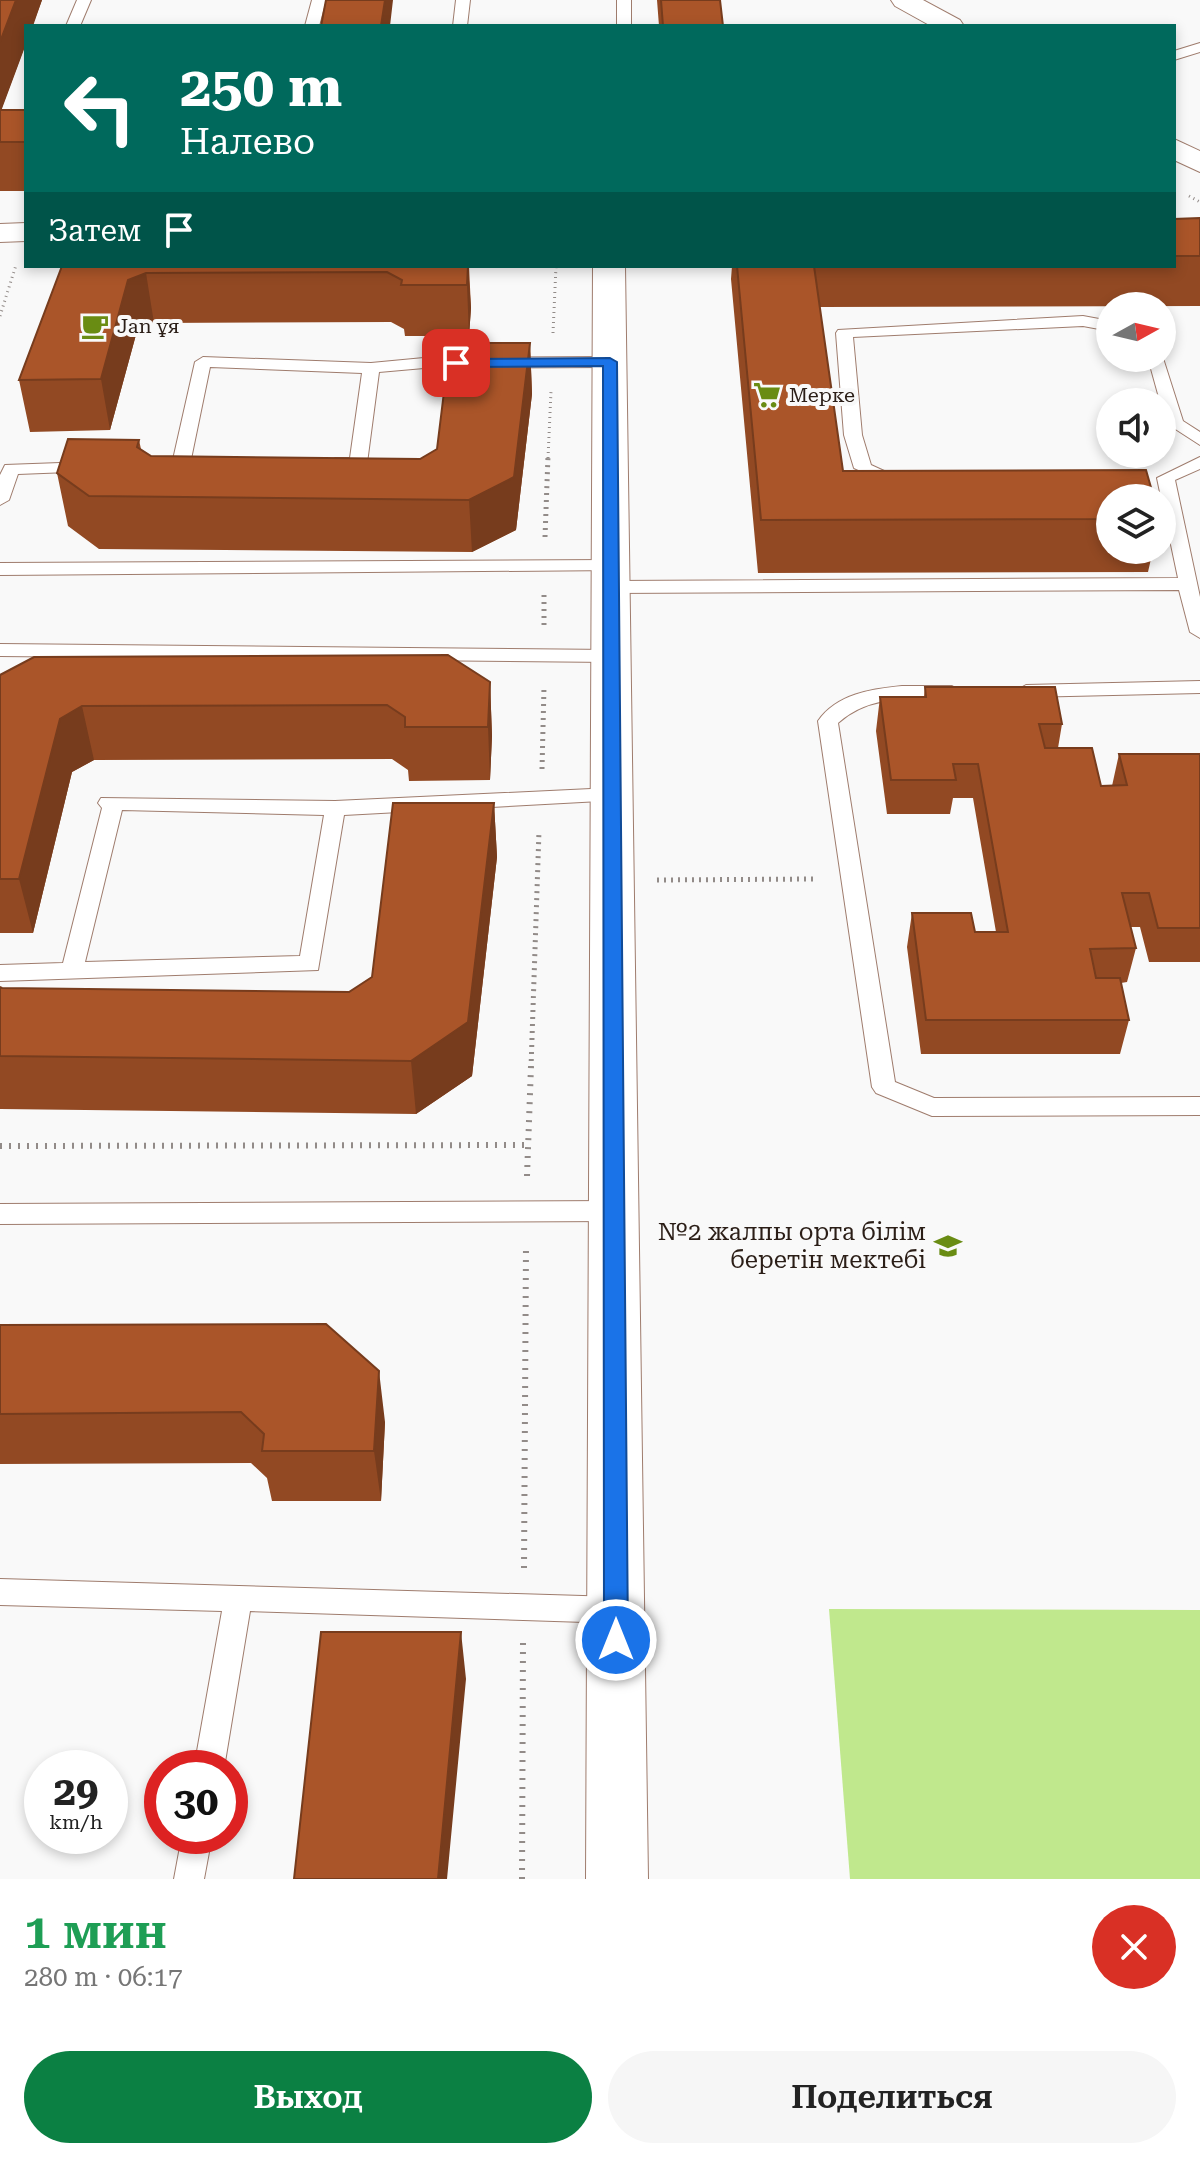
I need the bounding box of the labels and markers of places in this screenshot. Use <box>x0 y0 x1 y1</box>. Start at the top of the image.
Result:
cafe icon: Jan ұя <box>80 311 110 341</box>
place label: Jan ұя <box>117 314 179 338</box>
pin <box>422 329 490 397</box>
supermarket icon: Мерке <box>752 380 782 410</box>
place label: Мерке <box>789 383 855 407</box>
place label: №2 жалпы орта білім беретін мектебі <box>658 1218 926 1274</box>
school or university icon: №2 жалпы орта білім беретін мектебі <box>933 1231 963 1261</box>

